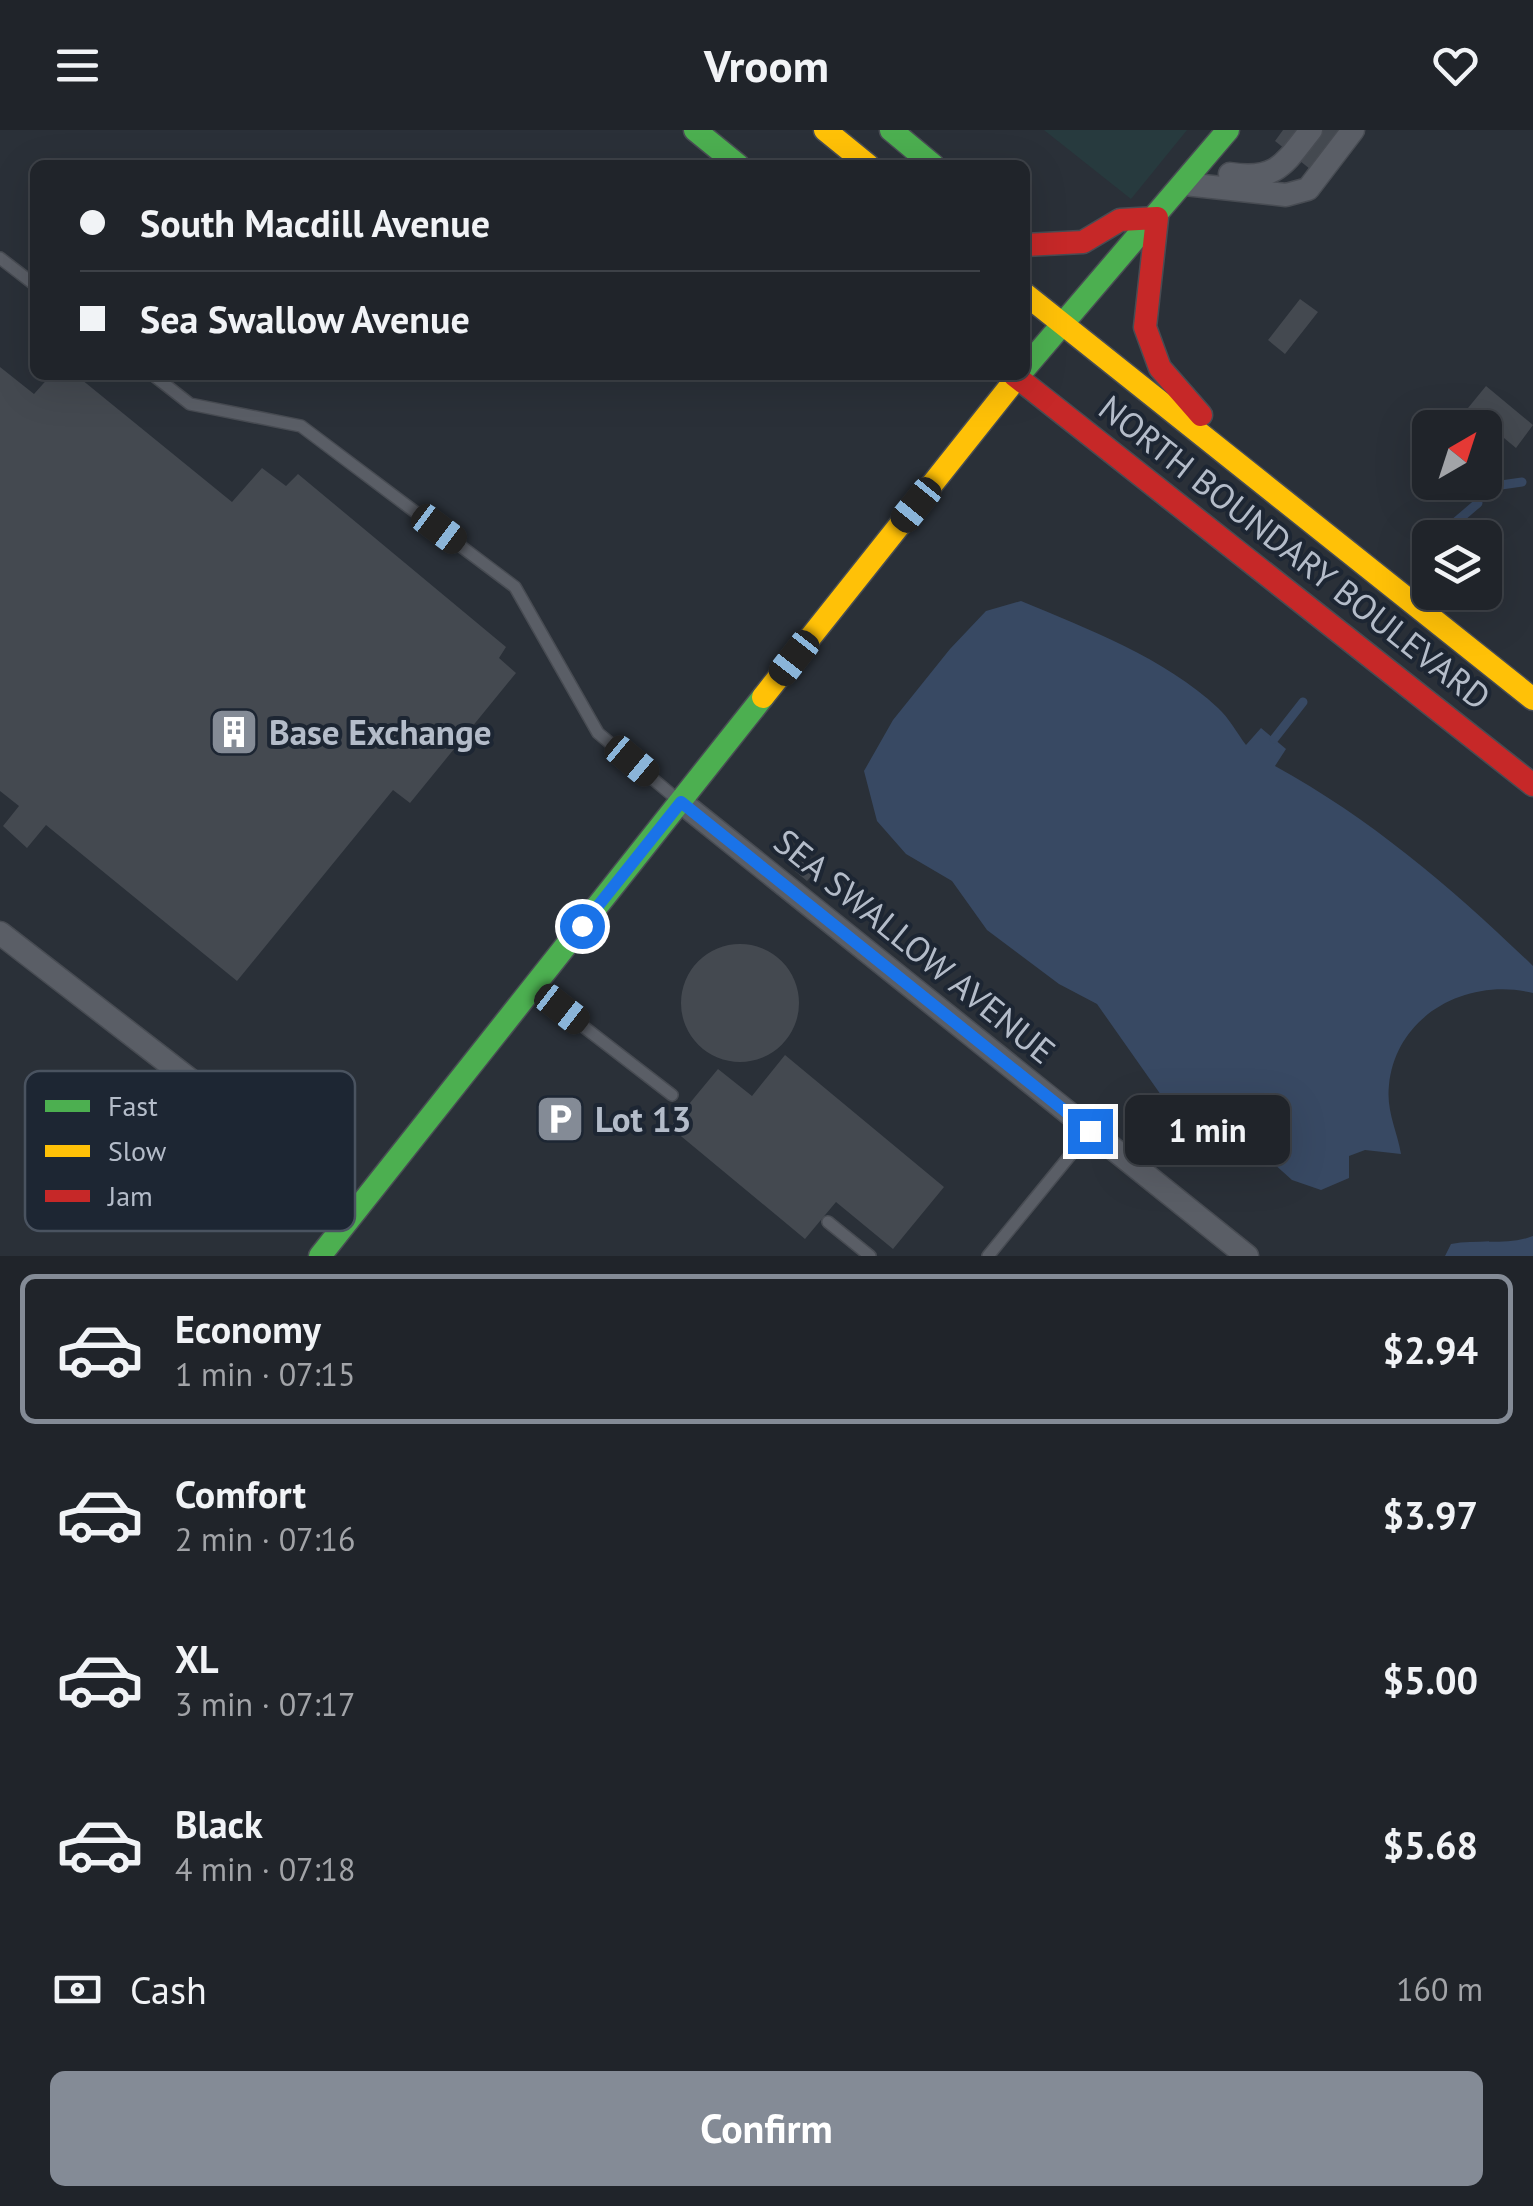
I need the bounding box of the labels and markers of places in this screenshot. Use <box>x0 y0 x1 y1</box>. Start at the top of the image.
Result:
building icon: Base Exchange <box>208 706 260 758</box>
place label: Base Exchange <box>269 709 491 755</box>
parking icon: Lot 13 <box>534 1093 586 1145</box>
place label: Lot 13 <box>595 1096 691 1142</box>

